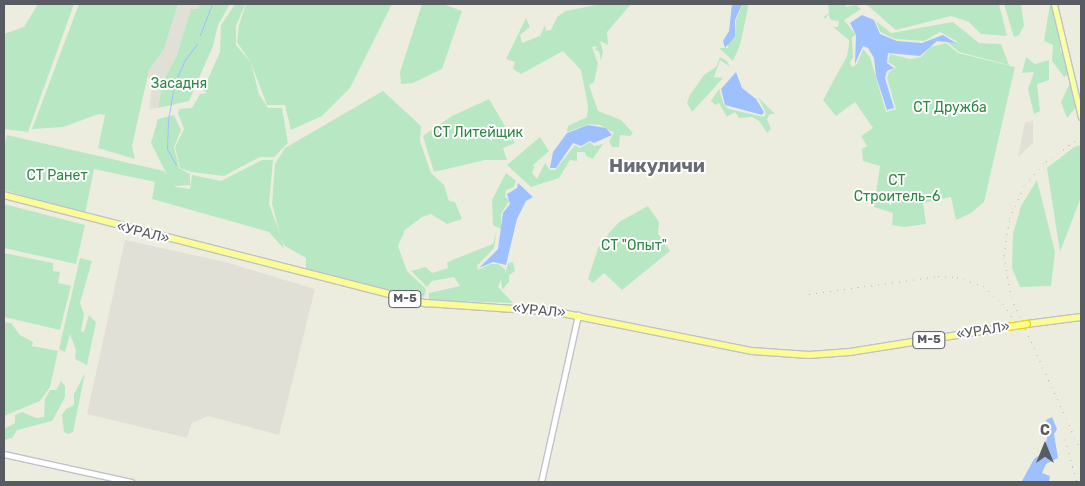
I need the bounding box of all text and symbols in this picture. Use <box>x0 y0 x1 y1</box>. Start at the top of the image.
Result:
park label: Засадня <box>151 76 207 92</box>
park label: СТ Дружба <box>913 100 987 116</box>
park label: СТ Литейщик <box>433 125 523 141</box>
district label: Никуличи <box>609 155 705 177</box>
park label: СТ Ранет <box>26 168 88 184</box>
park label: СТ Строитель-6 <box>854 173 940 206</box>
street label: «УРАЛ» <box>115 218 171 248</box>
park label: СТ "Опыт" <box>601 238 667 254</box>
road number: М-5 <box>388 290 422 308</box>
street label: «УРАЛ» <box>512 300 566 322</box>
street label: «УРАЛ» <box>955 319 1011 343</box>
road number: М-5 <box>912 330 946 350</box>
north arrow <box>1020 421 1070 471</box>
text: С <box>1040 422 1050 439</box>

